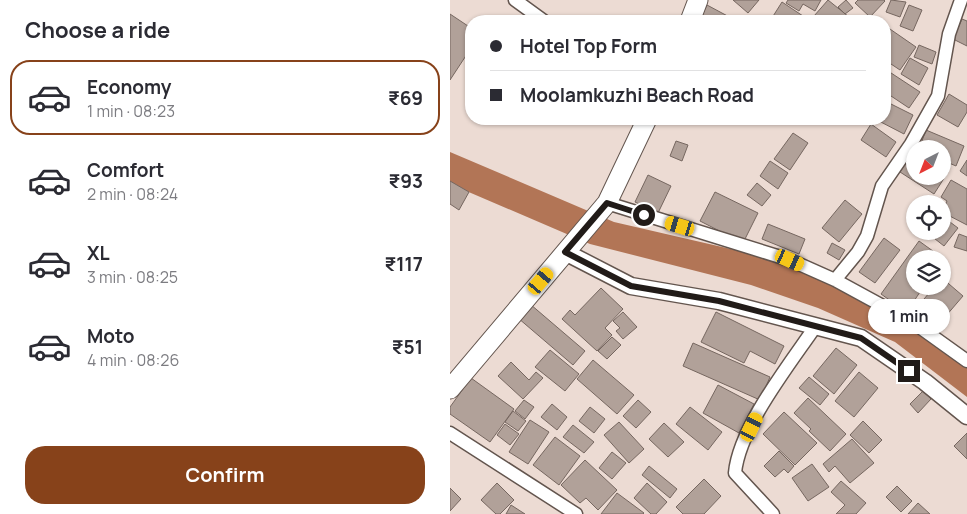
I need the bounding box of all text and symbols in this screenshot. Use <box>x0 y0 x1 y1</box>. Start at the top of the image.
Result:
text: Choose a ride <box>25 15 170 45</box>
text: Hotel Top Form <box>520 33 657 59</box>
text: Economy <box>87 74 171 100</box>
icon: car <box>27 75 72 120</box>
text: Moolamkuzhi Beach Road <box>520 82 754 108</box>
text: ₹69 <box>388 85 423 111</box>
text: 1 min · 08:23 <box>87 100 175 122</box>
north arrow <box>906 140 951 185</box>
map controls <box>906 140 951 295</box>
text: Comfort <box>87 157 164 183</box>
icon: car <box>27 158 72 203</box>
text: ₹93 <box>388 168 423 194</box>
text: 2 min · 08:24 <box>87 183 178 205</box>
button: locate <box>906 195 951 240</box>
route start <box>633 204 655 226</box>
car <box>663 214 696 238</box>
text: XL <box>87 240 110 266</box>
icon: car <box>27 241 72 286</box>
car <box>773 247 806 273</box>
button: layers <box>906 250 951 295</box>
text: ₹117 <box>384 251 423 277</box>
car <box>525 265 556 297</box>
text: 3 min · 08:25 <box>87 266 178 288</box>
callout: 1 min <box>868 298 950 334</box>
text: 1 min <box>889 305 929 327</box>
text: Moto <box>87 323 134 349</box>
icon: car <box>27 324 72 369</box>
text: ₹51 <box>392 334 423 360</box>
text: 4 min · 08:26 <box>87 349 179 371</box>
route end <box>898 360 920 382</box>
car <box>738 410 765 444</box>
button: Confirm <box>25 446 425 504</box>

